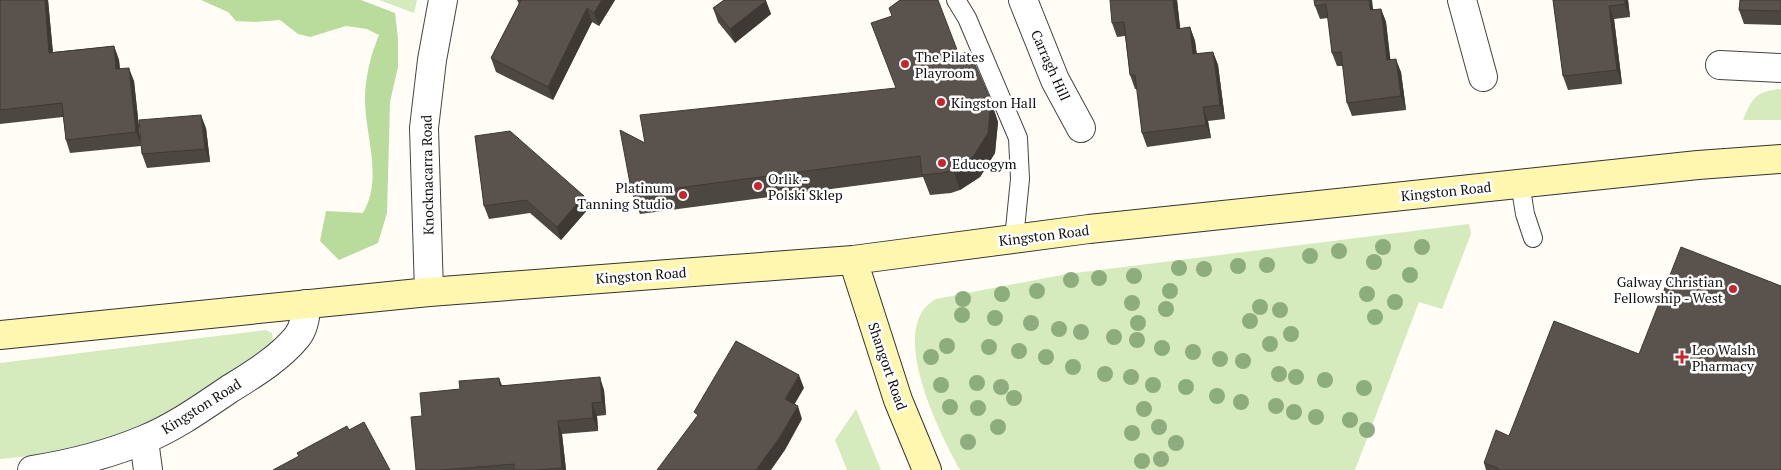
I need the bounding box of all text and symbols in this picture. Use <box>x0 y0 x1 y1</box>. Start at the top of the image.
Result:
street label: Carragh Hill <box>1027 27 1075 103</box>
place label: The Pilates Playroom <box>915 47 984 82</box>
marker: The Pilates Playroom <box>899 58 911 70</box>
place label: Kingston Hall <box>951 93 1036 112</box>
marker: Kingston Hall <box>935 96 947 108</box>
street label: Knocknacarra Road <box>416 114 438 235</box>
place label: Educogym <box>952 154 1016 173</box>
marker: Educogym <box>936 157 948 169</box>
place label: Orlik - Polski Sklep <box>768 169 843 204</box>
street label: Kingston Road <box>1400 177 1492 205</box>
place label: Platinum Tanning Studio <box>577 178 673 213</box>
marker: Orlik - Polski Sklep <box>752 180 764 192</box>
marker: Platinum Tanning Studio <box>677 189 689 201</box>
street label: Kingston Road <box>998 220 1090 250</box>
street label: Kingston Road <box>595 262 687 288</box>
place label: Galway Christian Fellowship - West <box>1614 272 1724 307</box>
marker: Galway Christian Fellowship - West <box>1727 283 1739 295</box>
street label: Shangort Road <box>864 320 912 413</box>
place label: Leo Walsh Pharmacy <box>1692 340 1756 375</box>
marker: Leo Walsh Pharmacy <box>1676 351 1688 363</box>
street label: Kingston Road <box>157 374 245 438</box>

